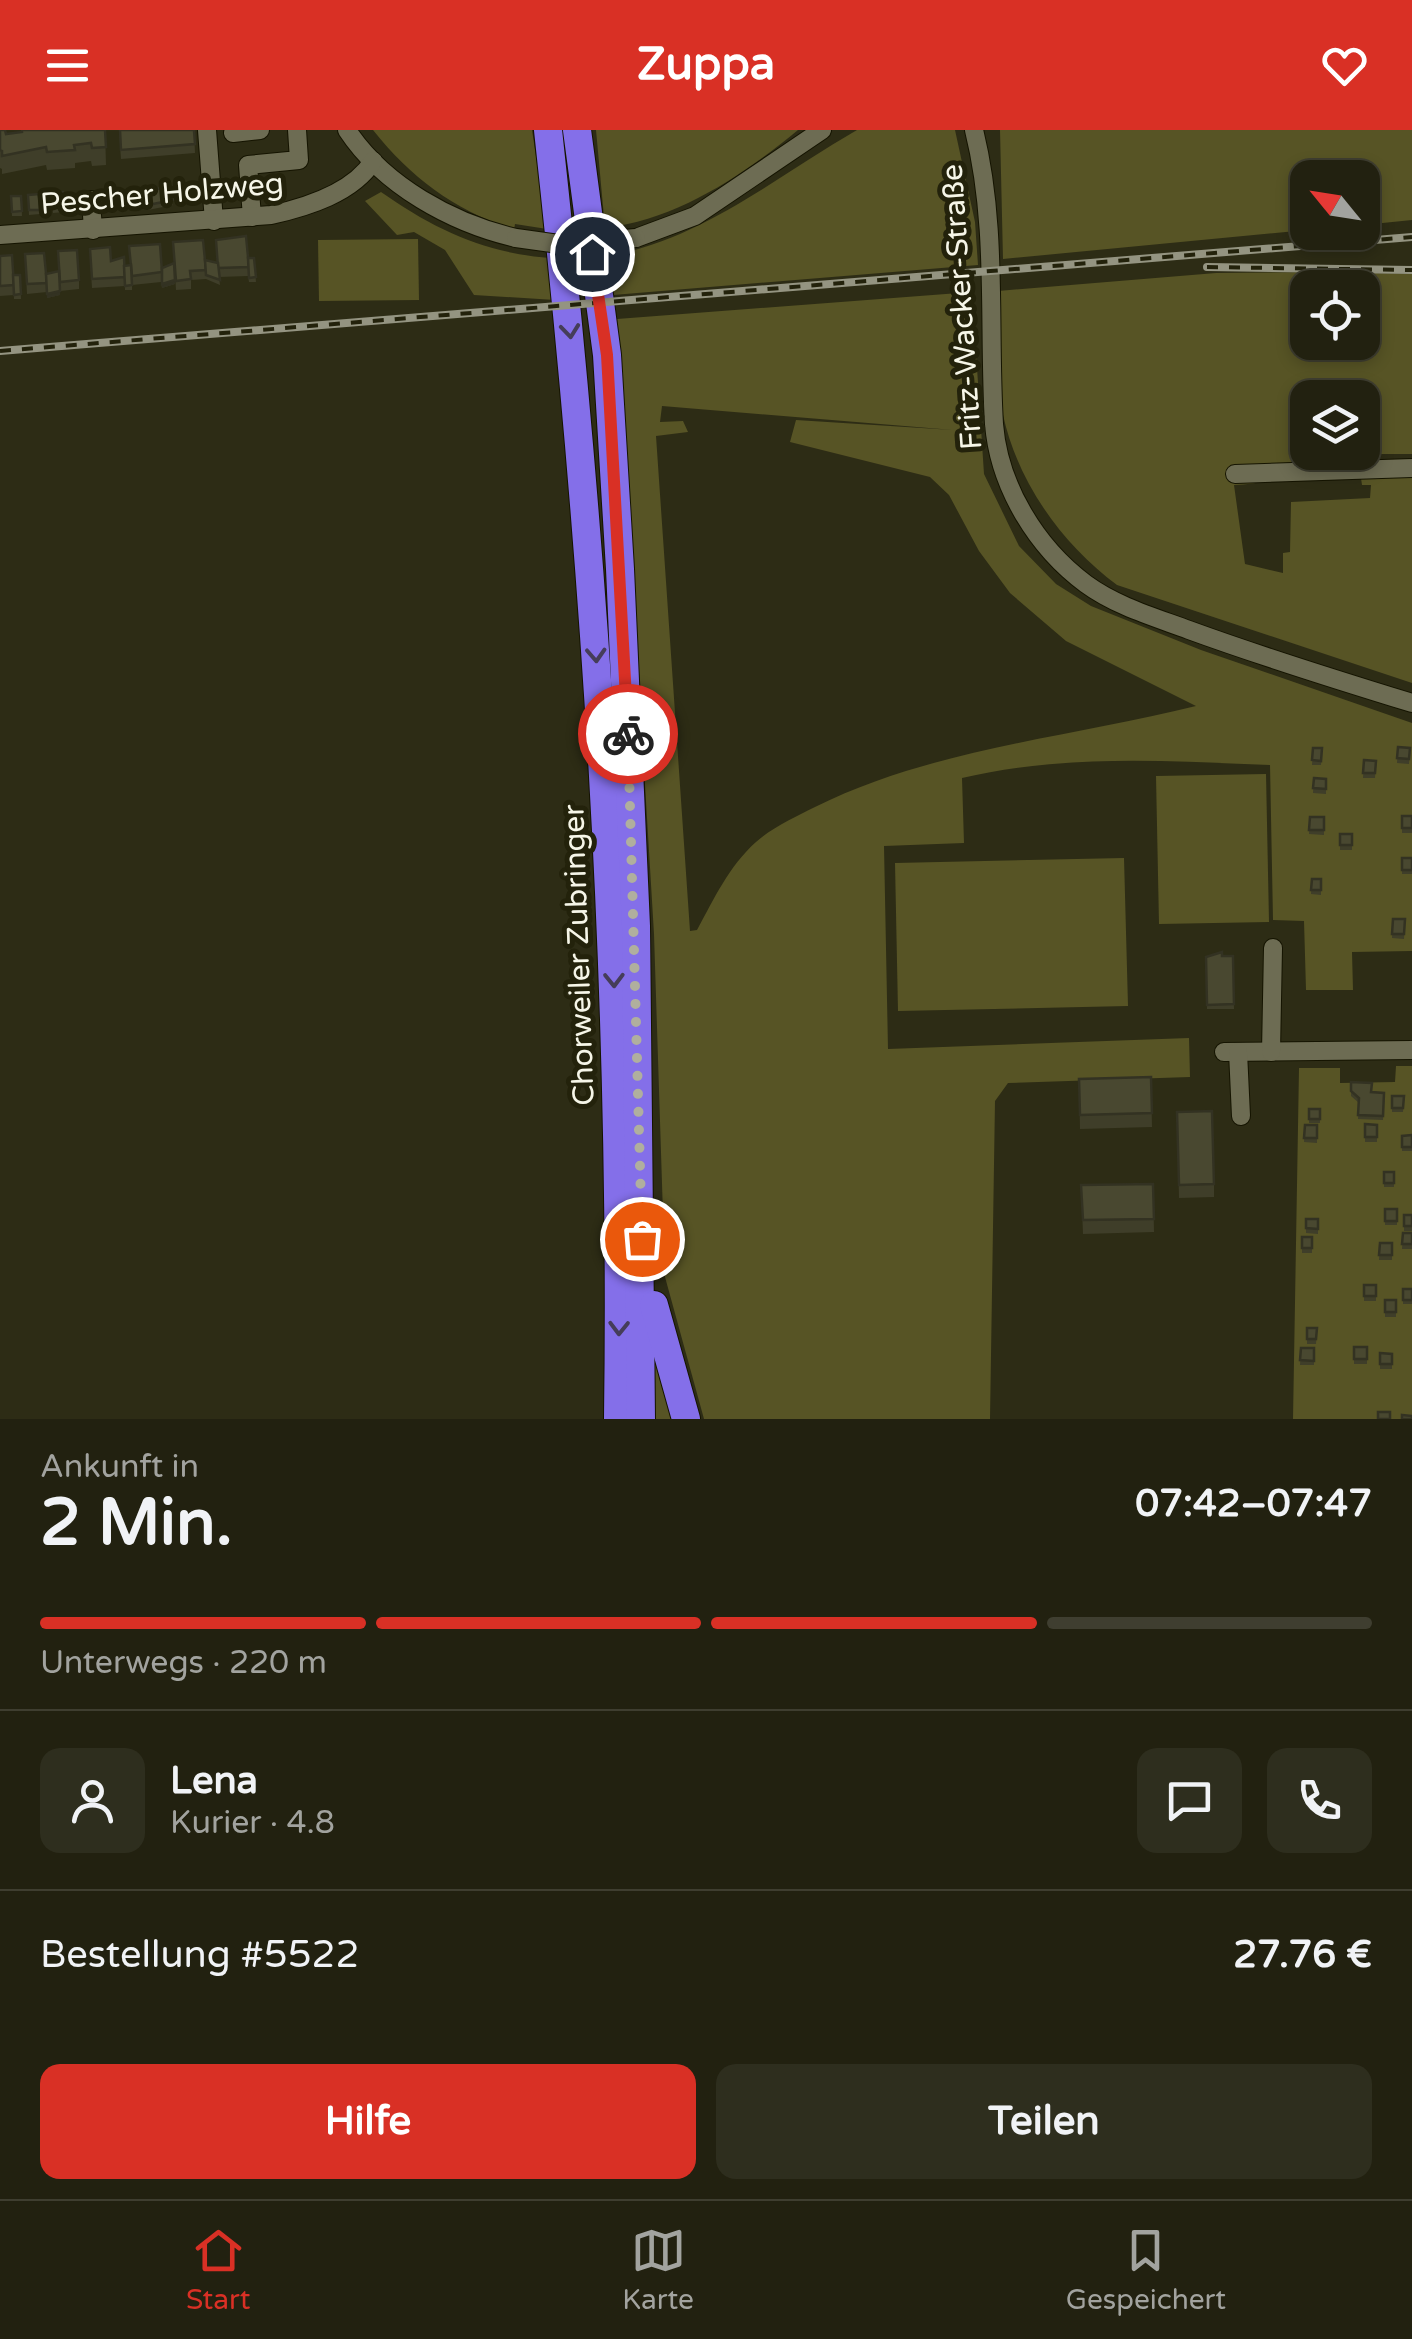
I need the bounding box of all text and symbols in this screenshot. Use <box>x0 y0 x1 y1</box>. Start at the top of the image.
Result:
icon: menu <box>40 38 95 93</box>
text: Zuppa <box>637 38 775 92</box>
icon: heart <box>1317 38 1372 93</box>
north arrow <box>1290 160 1380 250</box>
map controls <box>1290 160 1380 470</box>
street label: Fritz-Wacker-Straße <box>934 163 990 451</box>
street label: Pescher Holzweg <box>39 165 285 223</box>
pin <box>550 212 635 297</box>
icon: home <box>565 227 620 282</box>
button: locate <box>1290 270 1380 360</box>
one-way arrow <box>559 324 580 340</box>
button: layers <box>1290 380 1380 470</box>
one-way arrow <box>585 648 606 664</box>
courier <box>578 684 678 784</box>
icon: bike <box>601 707 656 762</box>
street label: Chorweiler Zubringer <box>555 803 603 1106</box>
one-way arrow <box>604 972 625 988</box>
pin <box>600 1197 685 1282</box>
icon: bag <box>615 1212 670 1267</box>
one-way arrow <box>609 1321 630 1337</box>
text: Ankunft in <box>40 1448 199 1486</box>
text: 07:42–07:47 <box>1135 1481 1372 1527</box>
text: 2 Min. <box>40 1484 233 1563</box>
text: Unterwegs · 220 m <box>40 1644 327 1682</box>
button: person <box>40 1748 145 1853</box>
button: chat <box>1137 1748 1242 1853</box>
button: phone <box>1267 1748 1372 1853</box>
text: Lena <box>170 1758 258 1804</box>
text: Kurier · 4.8 <box>170 1804 335 1842</box>
text: Bestellung #5522 <box>40 1932 359 1978</box>
text: 27.76 € <box>1233 1932 1372 1978</box>
button: Hilfe <box>40 2064 696 2179</box>
button: Teilen <box>716 2064 1372 2179</box>
tab: Start <box>186 2223 250 2317</box>
tab: Karte <box>622 2223 694 2317</box>
tab: Gespeichert <box>1066 2223 1226 2317</box>

